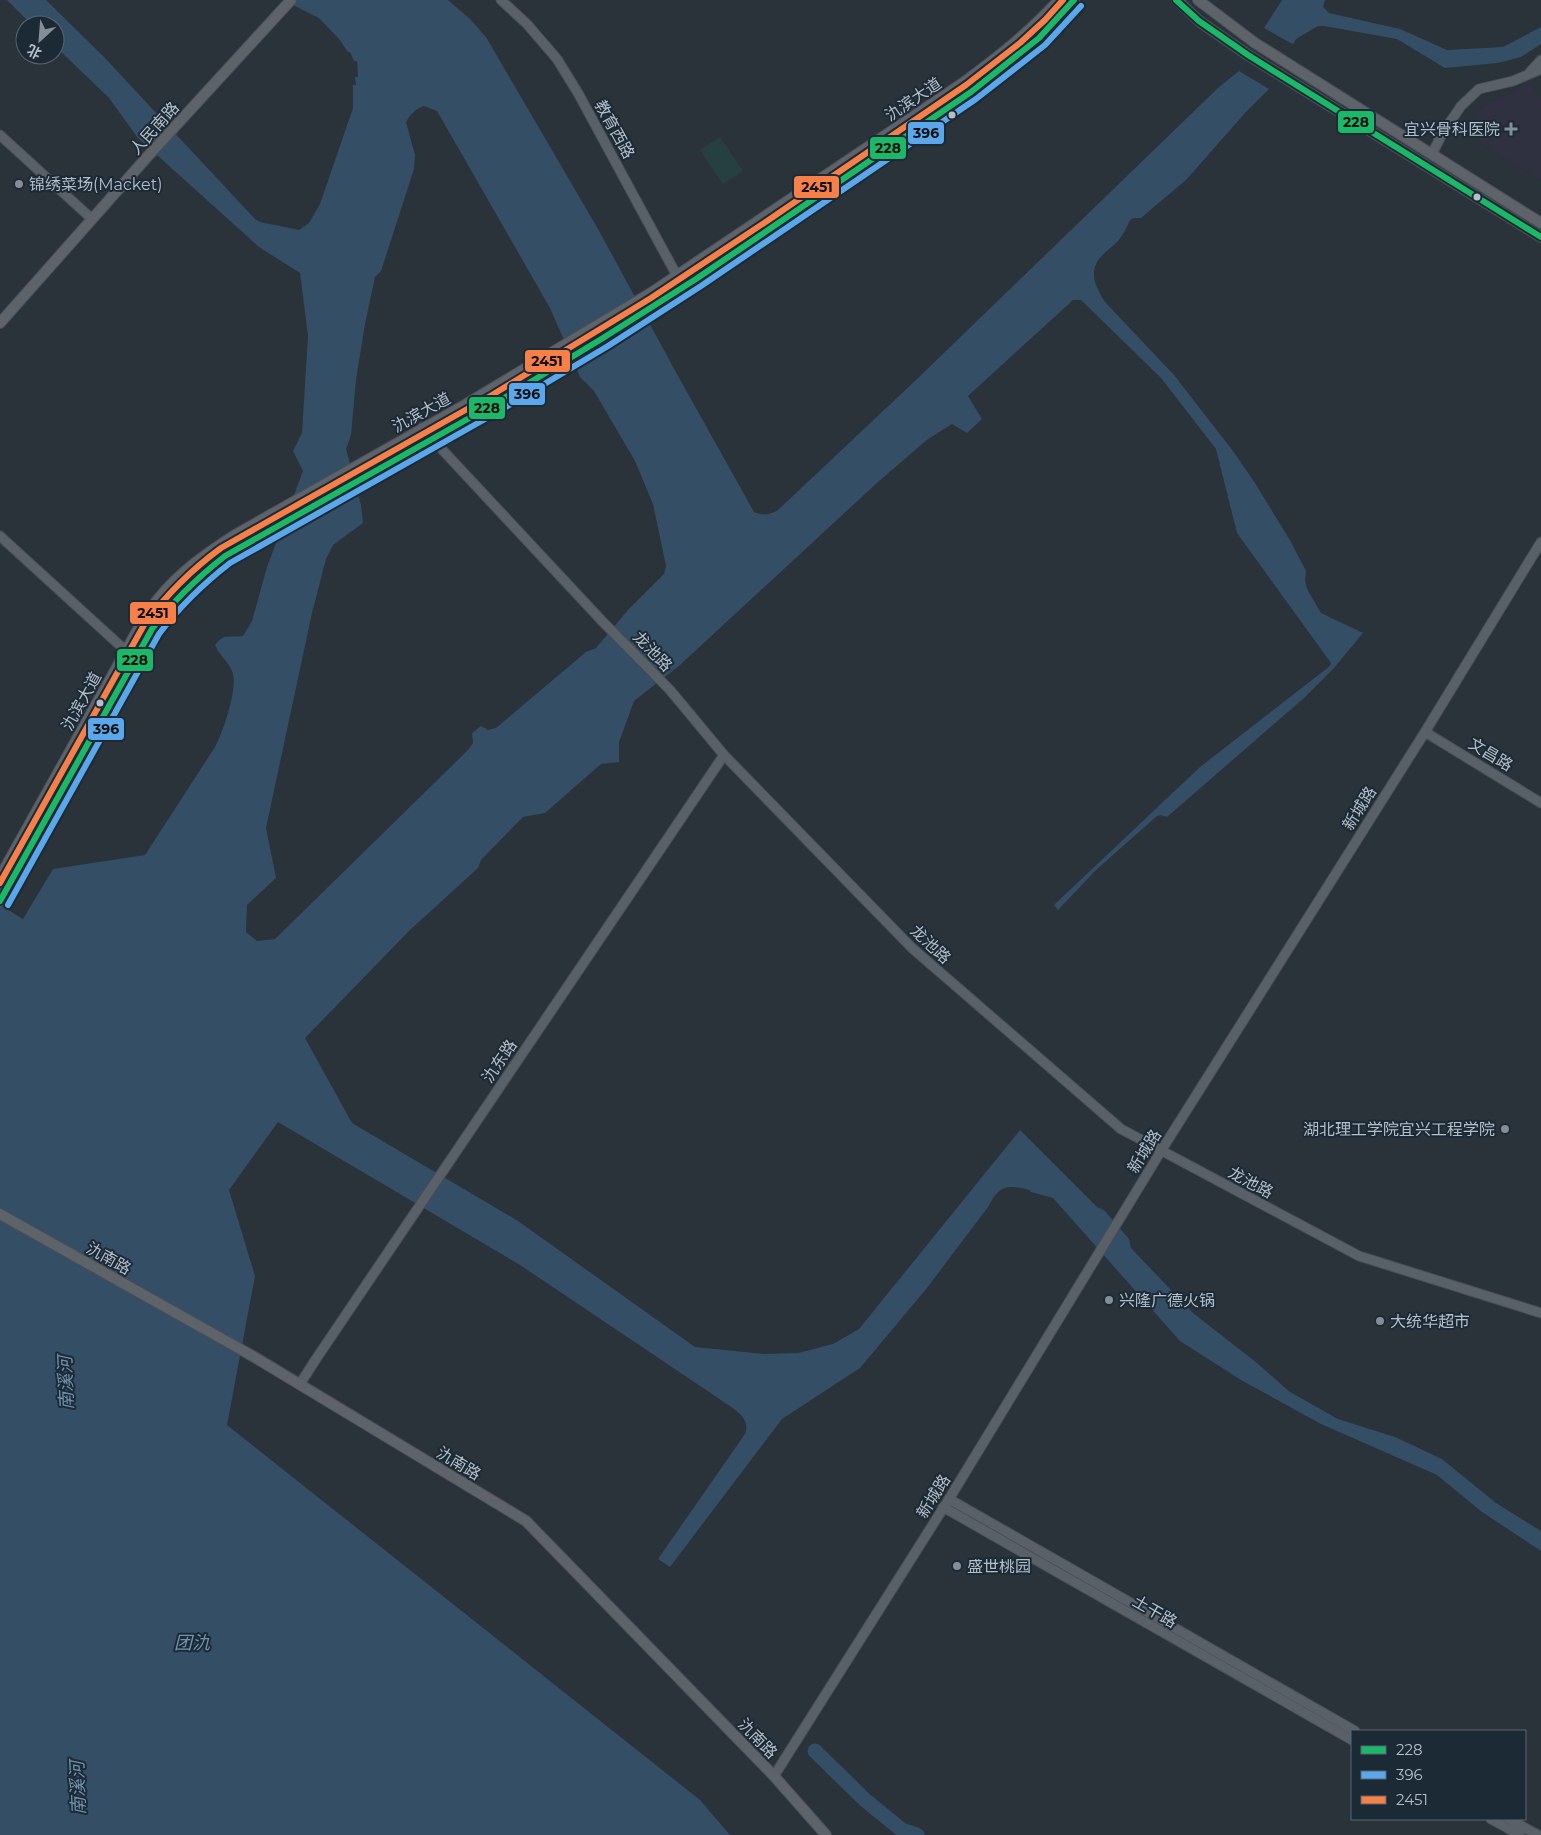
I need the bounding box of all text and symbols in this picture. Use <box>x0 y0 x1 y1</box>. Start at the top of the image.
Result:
north arrow <box>15 15 65 65</box>
text: 北 <box>24 41 45 63</box>
street label: 氿滨大道 <box>881 74 945 125</box>
street label: 教育西路 <box>591 97 638 162</box>
street label: 人民南路 <box>126 98 183 158</box>
unlabelled marker <box>947 110 957 120</box>
line badge: 228 <box>1337 110 1375 134</box>
text: 228 <box>1343 113 1369 131</box>
place label: 宜兴骨科医院 <box>1404 120 1500 139</box>
line badge: 396 <box>907 121 945 145</box>
marker: 宜兴骨科医院 <box>1504 122 1518 136</box>
text: 396 <box>912 124 939 142</box>
line badge: 228 <box>869 136 907 160</box>
text: 228 <box>875 139 901 157</box>
place label: 锦绣菜场(Macket) <box>29 175 163 194</box>
line badge: 2451 <box>793 175 840 199</box>
marker: 锦绣菜场(Macket) <box>13 178 25 190</box>
text: 2451 <box>801 178 833 196</box>
unlabelled marker <box>1472 192 1482 202</box>
line badge: 2451 <box>524 349 571 373</box>
text: 2451 <box>531 352 563 370</box>
line badge: 396 <box>508 382 546 406</box>
text: 396 <box>513 385 540 403</box>
street label: 氿滨大道 <box>389 389 454 436</box>
line badge: 228 <box>468 396 506 420</box>
text: 228 <box>474 399 500 417</box>
line badge: 2451 <box>129 601 177 625</box>
text: 2451 <box>137 604 169 622</box>
street label: 龙池路 <box>629 627 676 675</box>
line badge: 228 <box>116 648 154 672</box>
text: 228 <box>122 651 148 669</box>
street label: 氿滨大道 <box>58 669 105 734</box>
unlabelled marker <box>95 698 105 708</box>
line badge: 396 <box>87 717 125 741</box>
text: 396 <box>92 720 119 738</box>
street label: 文昌路 <box>1465 734 1516 775</box>
street label: 新城路 <box>1339 783 1380 834</box>
street label: 龙池路 <box>907 921 955 968</box>
street label: 氿东路 <box>478 1036 521 1086</box>
place label: 湖北理工学院宜兴工程学院 <box>1303 1120 1495 1139</box>
marker: 湖北理工学院宜兴工程学院 <box>1499 1123 1511 1135</box>
street label: 新城路 <box>1124 1126 1165 1177</box>
street label: 龙池路 <box>1225 1163 1276 1202</box>
street label: 氿南路 <box>83 1238 134 1278</box>
place label: 兴隆广德火锅 <box>1119 1291 1215 1310</box>
marker: 兴隆广德火锅 <box>1103 1294 1115 1306</box>
place label: 大统华超市 <box>1390 1312 1470 1331</box>
marker: 大统华超市 <box>1374 1315 1386 1327</box>
water label: 南溪河 <box>54 1353 78 1410</box>
street label: 氿南路 <box>433 1443 484 1484</box>
street label: 新城路 <box>913 1471 954 1522</box>
place label: 盛世桃园 <box>967 1557 1031 1576</box>
marker: 盛世桃园 <box>951 1560 963 1572</box>
street label: 土干路 <box>1129 1591 1180 1632</box>
water label: 团氿 <box>174 1632 210 1654</box>
street label: 氿南路 <box>734 1714 781 1762</box>
legend <box>1351 1730 1526 1820</box>
text: 228 <box>1396 1740 1423 1759</box>
water label: 南溪河 <box>66 1758 90 1815</box>
text: 396 <box>1396 1765 1423 1784</box>
text: 2451 <box>1396 1790 1428 1809</box>

